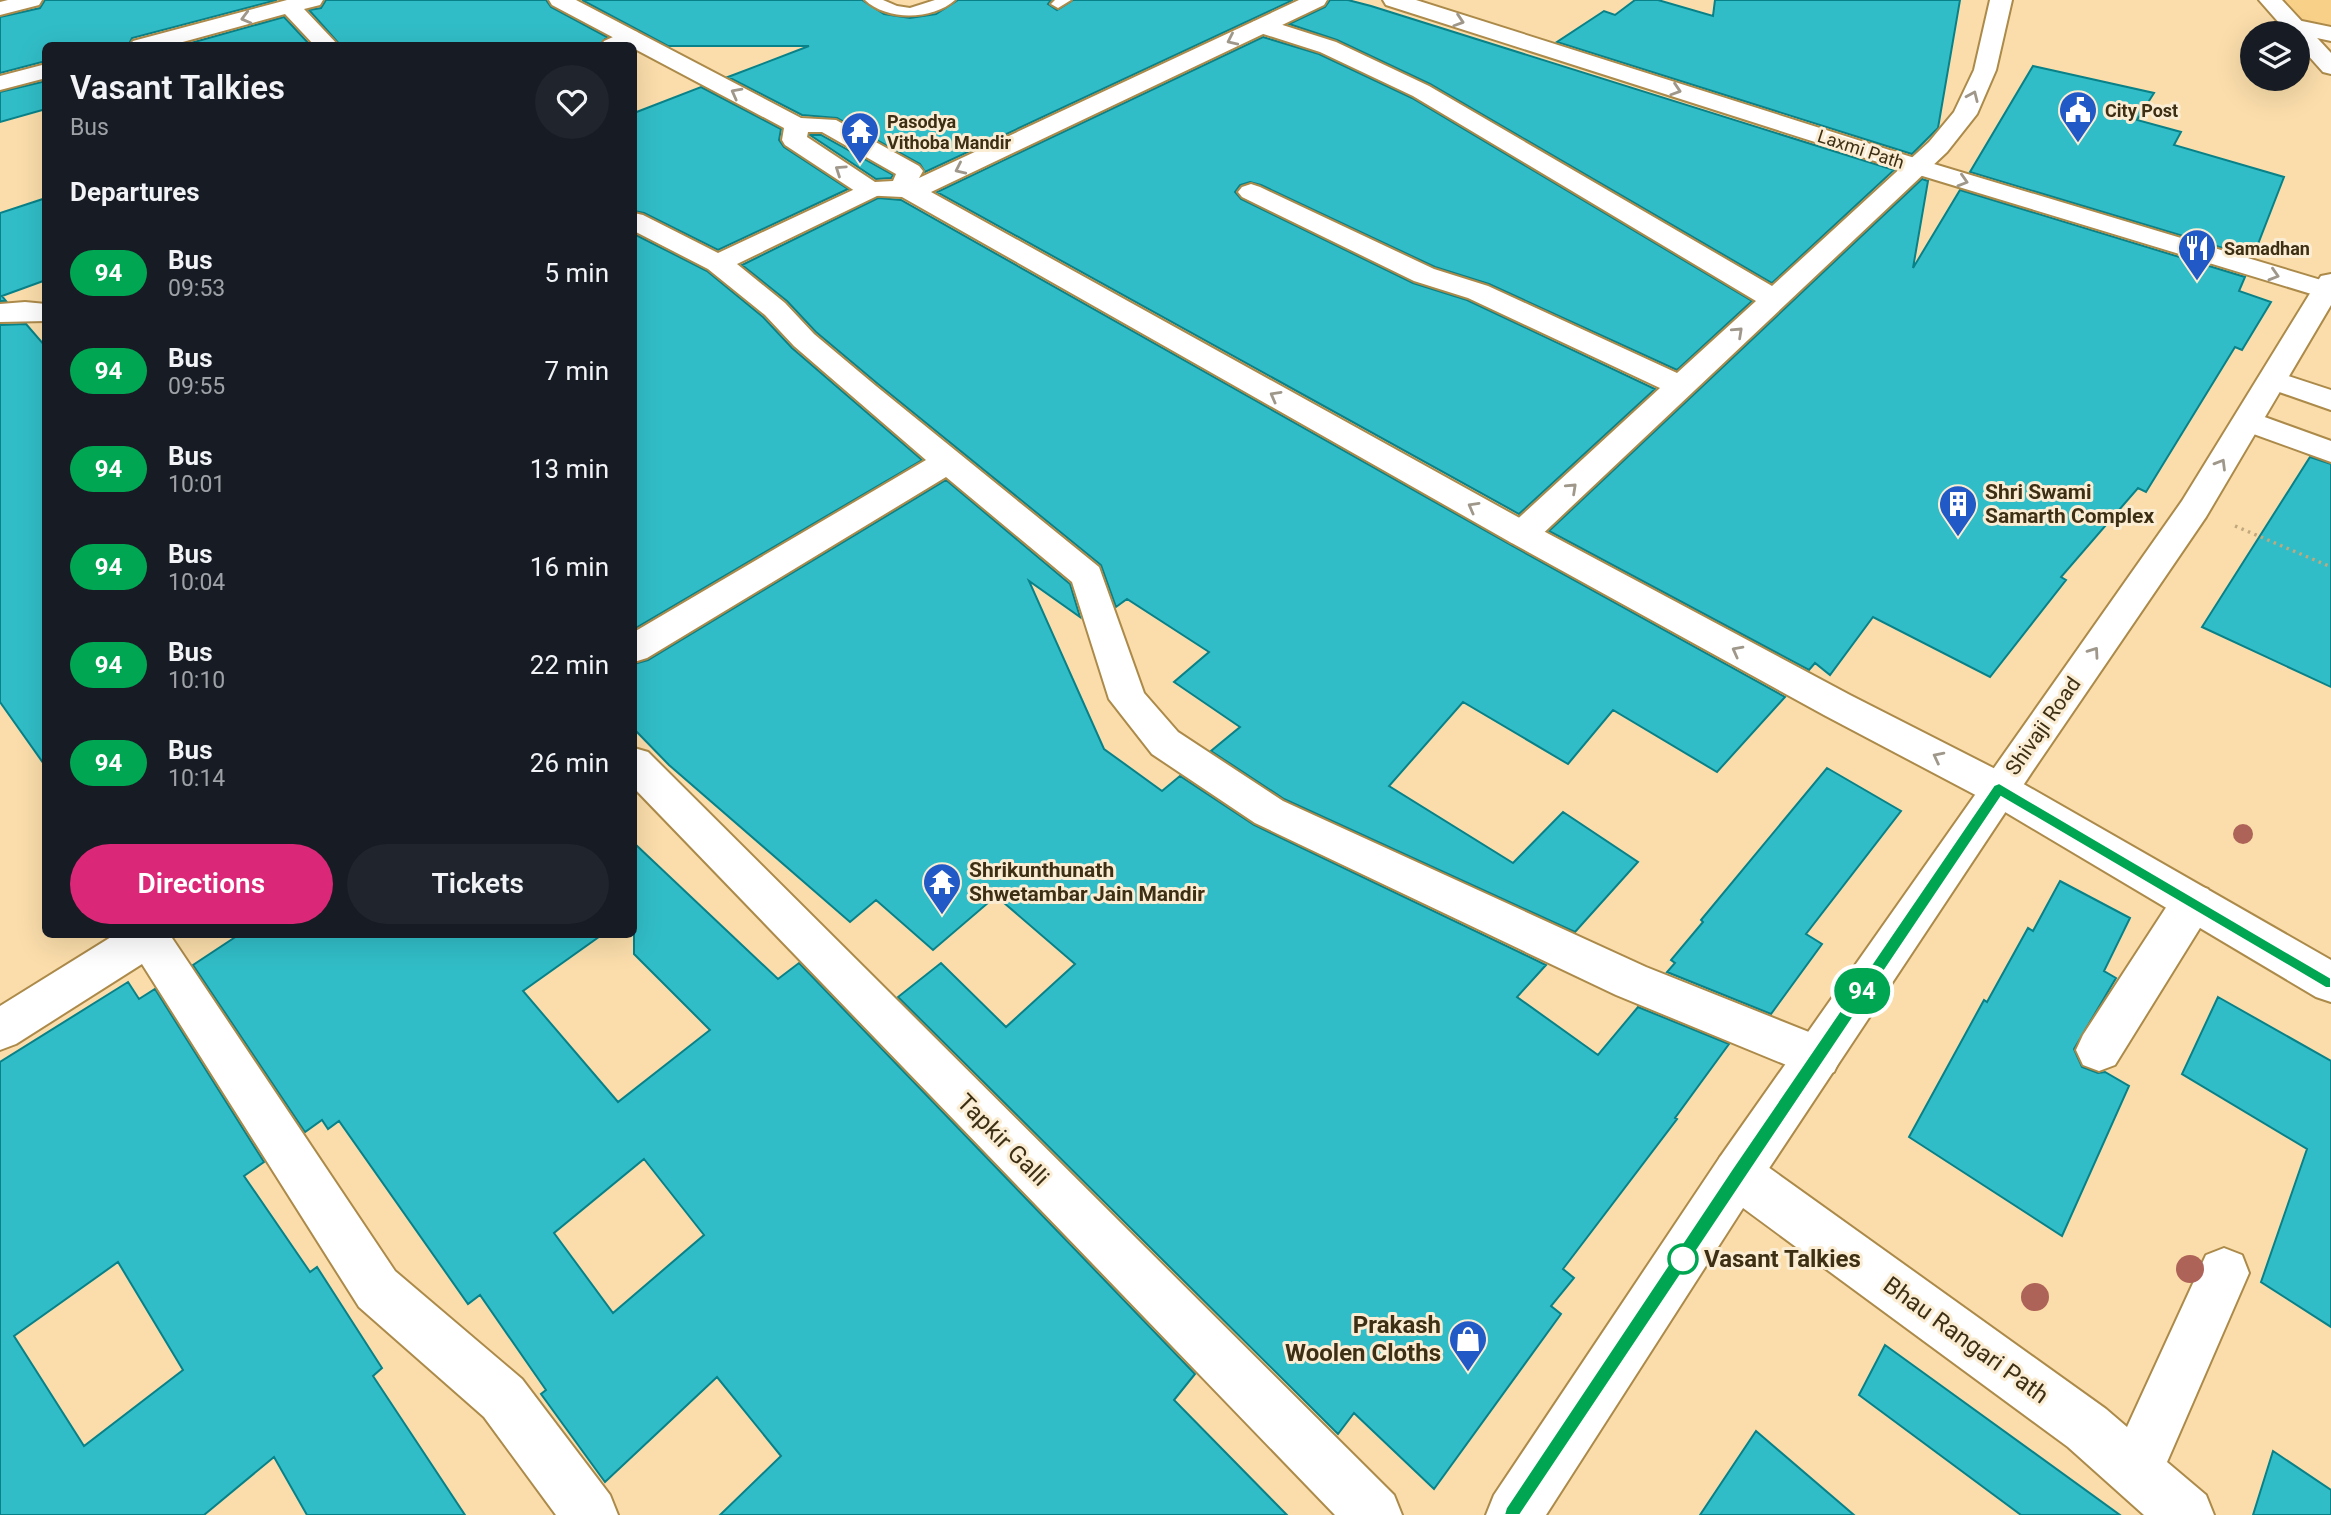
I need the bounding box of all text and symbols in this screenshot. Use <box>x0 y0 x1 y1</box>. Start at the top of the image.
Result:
one-way arrow <box>240 9 252 24</box>
one-way arrow <box>1452 13 1465 27</box>
map controls <box>2240 21 2310 91</box>
button: layers <box>2240 21 2310 91</box>
one-way arrow <box>1227 32 1239 46</box>
button: heart <box>535 65 609 139</box>
text: Vasant Talkies <box>70 68 285 107</box>
one-way arrow <box>1669 82 1682 96</box>
one-way arrow <box>731 88 744 101</box>
public building icon: City Post <box>2057 89 2099 144</box>
one-way arrow <box>1965 91 1979 103</box>
place label: City Post <box>2105 100 2178 121</box>
temple icon: Pasodya Vithoba Mandir <box>839 110 881 165</box>
place label: Pasodya Vithoba Mandir <box>887 111 1011 153</box>
text: Bus <box>70 114 109 141</box>
street label: Laxmi Path <box>1815 125 1907 173</box>
one-way arrow <box>955 161 967 175</box>
one-way arrow <box>835 166 848 179</box>
one-way arrow <box>1957 172 1969 187</box>
text: Departures <box>70 177 200 207</box>
restaurant icon: Samadhan <box>2176 227 2218 282</box>
place label: Samadhan <box>2224 238 2310 259</box>
text: Bus <box>168 245 213 275</box>
text: 5 min <box>544 258 609 288</box>
text: 94 <box>95 259 122 287</box>
one-way arrow <box>2268 266 2280 281</box>
text: 09:53 <box>168 275 225 302</box>
one-way arrow <box>1730 328 1743 340</box>
text: Bus <box>168 343 213 373</box>
text: 7 min <box>544 356 609 386</box>
text: 94 <box>95 357 122 385</box>
text: 09:55 <box>168 373 225 400</box>
one-way arrow <box>1269 391 1282 404</box>
text: Bus <box>168 441 213 471</box>
text: 13 min <box>530 454 609 484</box>
text: 94 <box>95 455 122 483</box>
one-way arrow <box>2213 458 2226 471</box>
text: 10:01 <box>168 471 225 498</box>
place label: Shri Swami Samarth Complex <box>1985 480 2154 528</box>
one-way arrow <box>1564 483 1577 496</box>
building icon: Shri Swami Samarth Complex <box>1937 483 1979 538</box>
one-way arrow <box>1468 502 1480 515</box>
text: Bus <box>168 539 213 569</box>
text: 16 min <box>530 552 609 582</box>
text: 94 <box>95 553 122 581</box>
text: 10:04 <box>168 569 225 596</box>
text: Bus <box>168 637 213 667</box>
one-way arrow <box>1732 646 1745 659</box>
one-way arrow <box>2086 647 2098 660</box>
text: 22 min <box>530 650 609 680</box>
text: 94 <box>95 651 122 679</box>
text: 10:10 <box>168 667 225 694</box>
street label: Shivaji Road <box>2000 672 2086 780</box>
text: Bus <box>168 735 213 765</box>
text: 26 min <box>530 748 609 778</box>
text: 94 <box>95 749 122 777</box>
one-way arrow <box>1933 752 1946 766</box>
text: 10:14 <box>168 765 225 792</box>
button: Directions <box>70 844 333 924</box>
button: Tickets <box>347 844 609 924</box>
place label: Shrikunthunath Shwetambar Jain Mandir <box>969 858 1205 906</box>
temple icon: Shrikunthunath Shwetambar Jain Mandir <box>921 861 963 916</box>
line badge: 94 <box>1830 968 1894 1014</box>
text: 94 <box>1848 977 1876 1005</box>
street label: Tapkir Galli <box>951 1088 1055 1192</box>
marker: Vasant Talkies <box>1668 1244 1698 1274</box>
place label: Vasant Talkies <box>1704 1245 1861 1273</box>
street label: Bhau Rangari Path <box>1878 1271 2054 1409</box>
place label: Prakash Woolen Cloths <box>1285 1311 1441 1367</box>
shop icon: Prakash Woolen Cloths <box>1447 1318 1489 1373</box>

